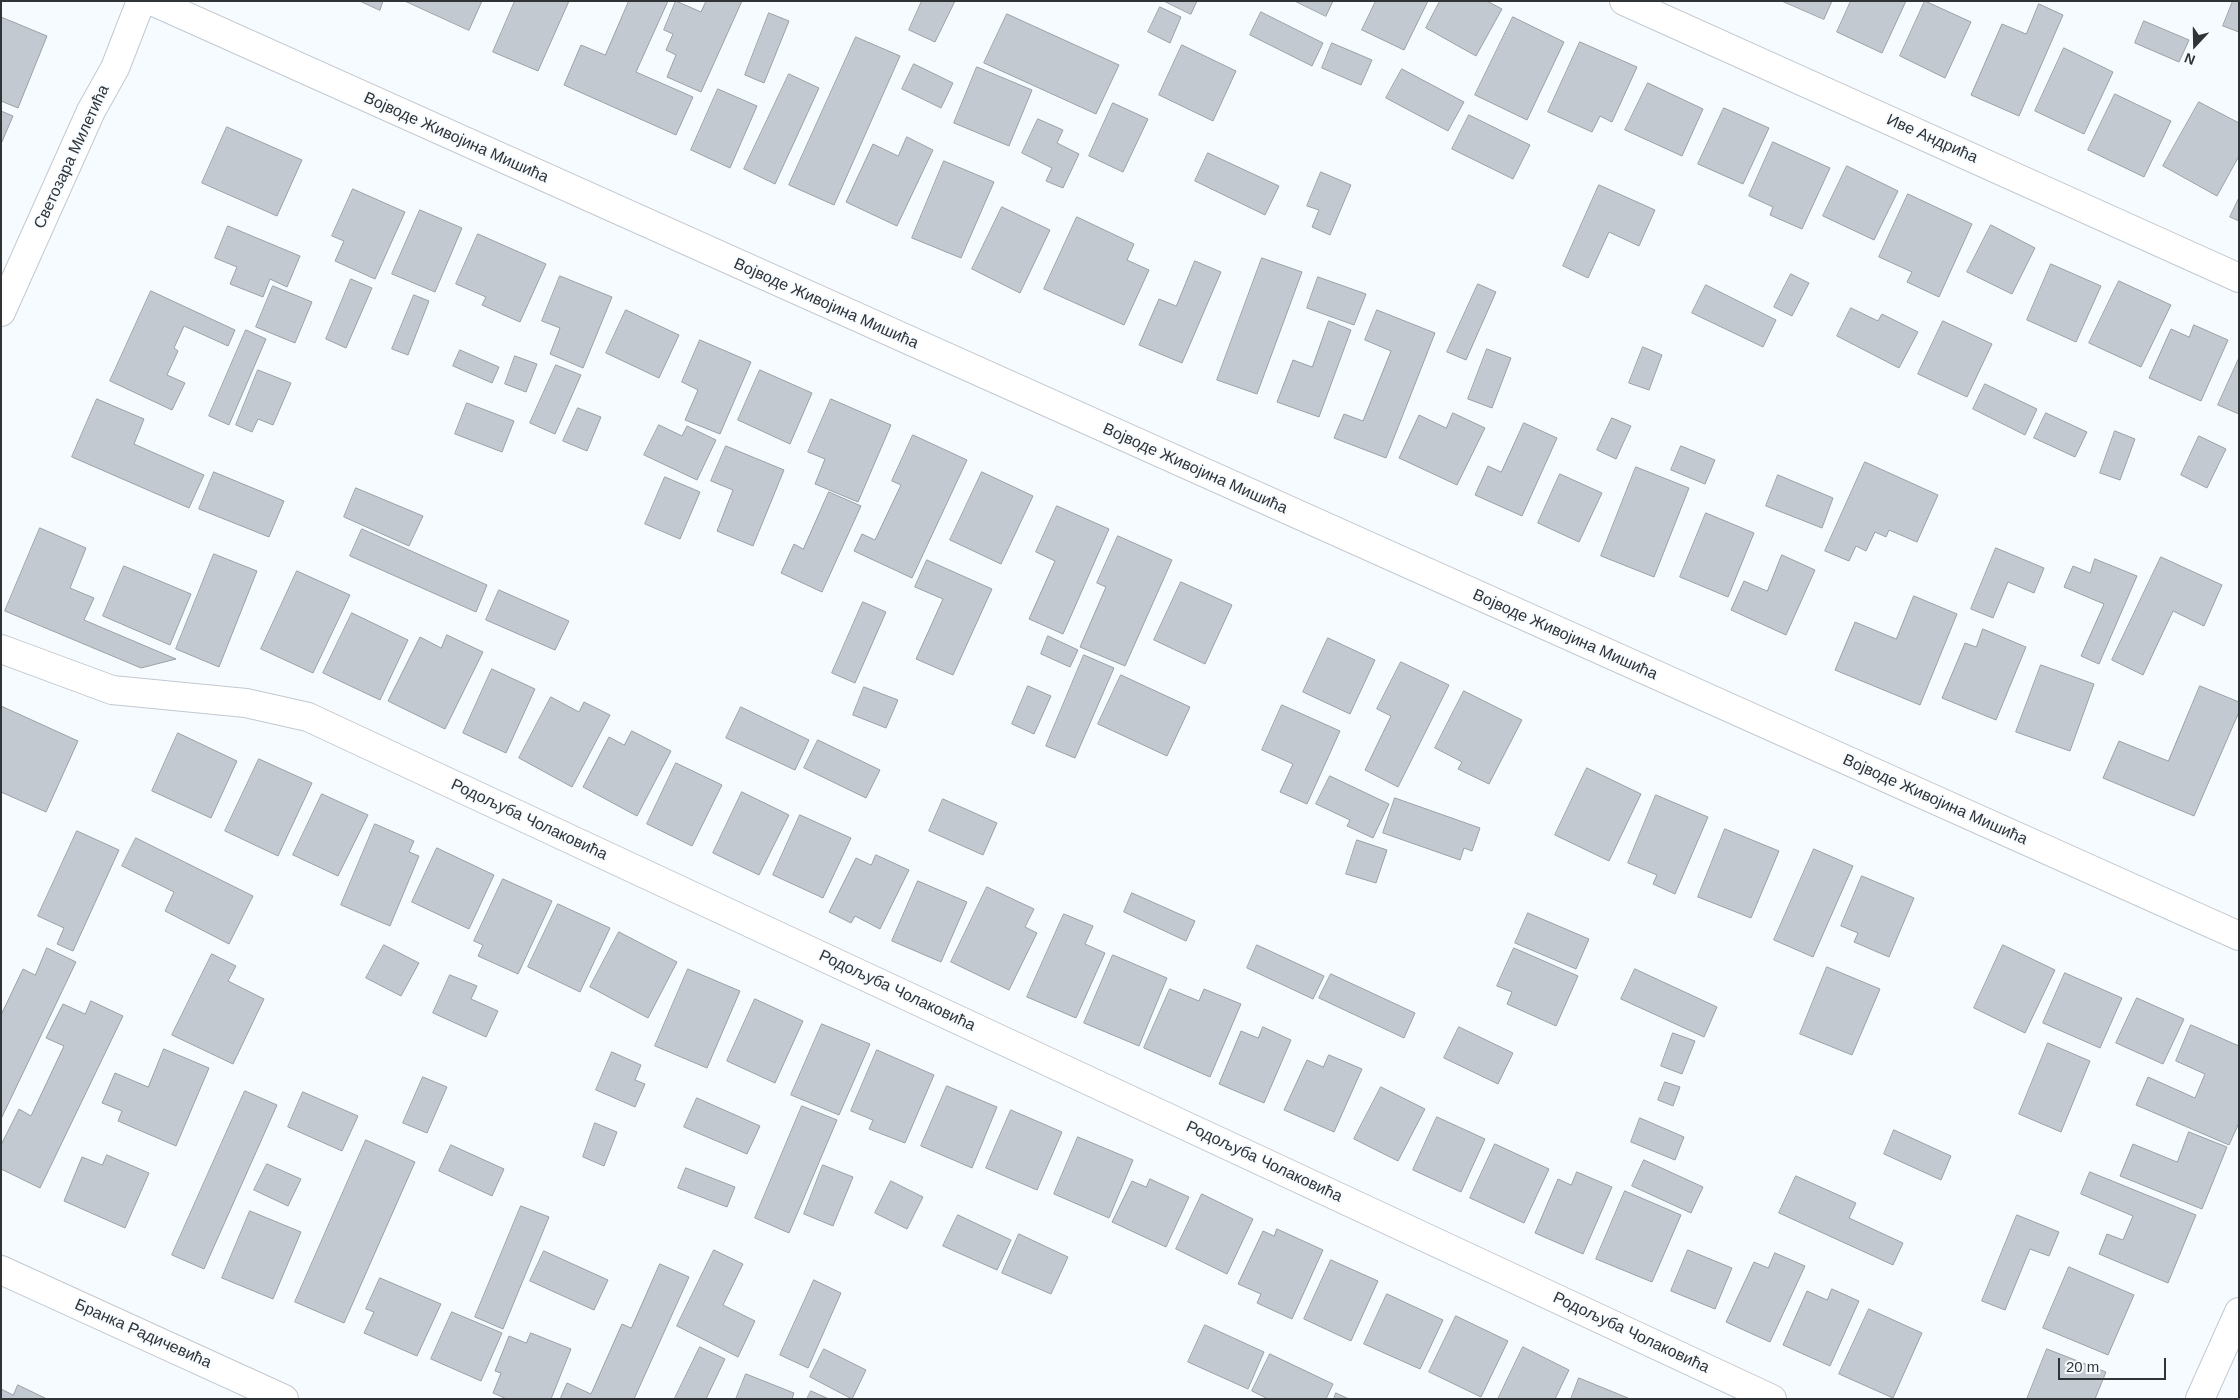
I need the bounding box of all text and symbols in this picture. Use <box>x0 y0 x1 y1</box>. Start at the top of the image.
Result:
north arrow <box>2170 20 2220 70</box>
text: N <box>2182 50 2197 68</box>
street label: Светозара Милетића <box>30 82 114 232</box>
street label: Војводе Живојина Мишића <box>361 89 551 187</box>
street label: Иве Андрића <box>1883 110 1981 168</box>
street label: Војводе Живојина Мишића <box>731 255 921 353</box>
street label: Војводе Живојина Мишића <box>1100 420 1290 518</box>
street label: Војводе Живојина Мишића <box>1470 586 1660 684</box>
street label: Војводе Живојина Мишића <box>1840 751 2030 849</box>
street label: Родољуба Чолаковића <box>448 775 610 865</box>
street label: Родољуба Чолаковића <box>816 946 978 1036</box>
street label: Родољуба Чолаковића <box>1183 1117 1345 1207</box>
street label: Родољуба Чолаковића <box>1550 1288 1712 1378</box>
street label: Бранка Радичевића <box>72 1295 214 1373</box>
scale bar <box>2060 1348 2168 1380</box>
text: 20 m <box>2066 1358 2099 1375</box>

